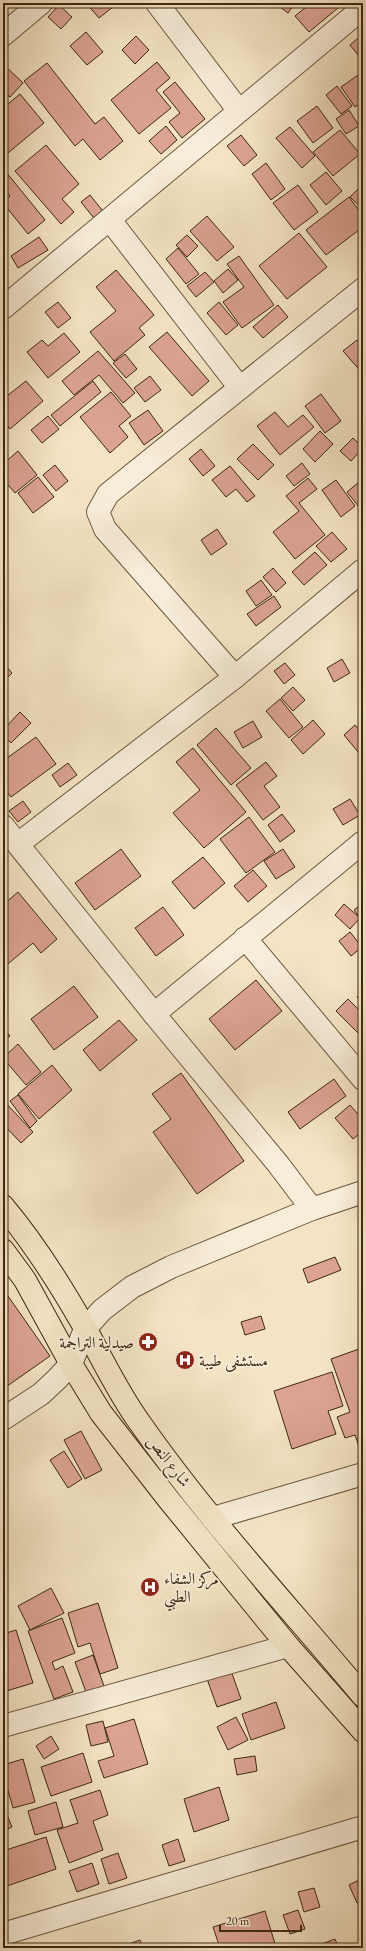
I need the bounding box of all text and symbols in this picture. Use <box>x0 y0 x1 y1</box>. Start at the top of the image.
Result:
pharmacy icon: صيدلية التراجمة <box>137 1331 159 1353</box>
place label: صيدلية التراجمة <box>59 1332 134 1353</box>
hospital icon: مستشفى طيبة <box>174 1349 196 1371</box>
place label: مستشفى طيبة <box>199 1350 268 1372</box>
street label: شارع النص <box>140 1431 196 1493</box>
place label: مركز الشفاء الطبي <box>164 1568 219 1612</box>
hospital icon: مركز الشفاء الطبي <box>139 1576 161 1598</box>
scale bar <box>220 1907 301 1933</box>
text: 20 m <box>226 1913 250 1929</box>

